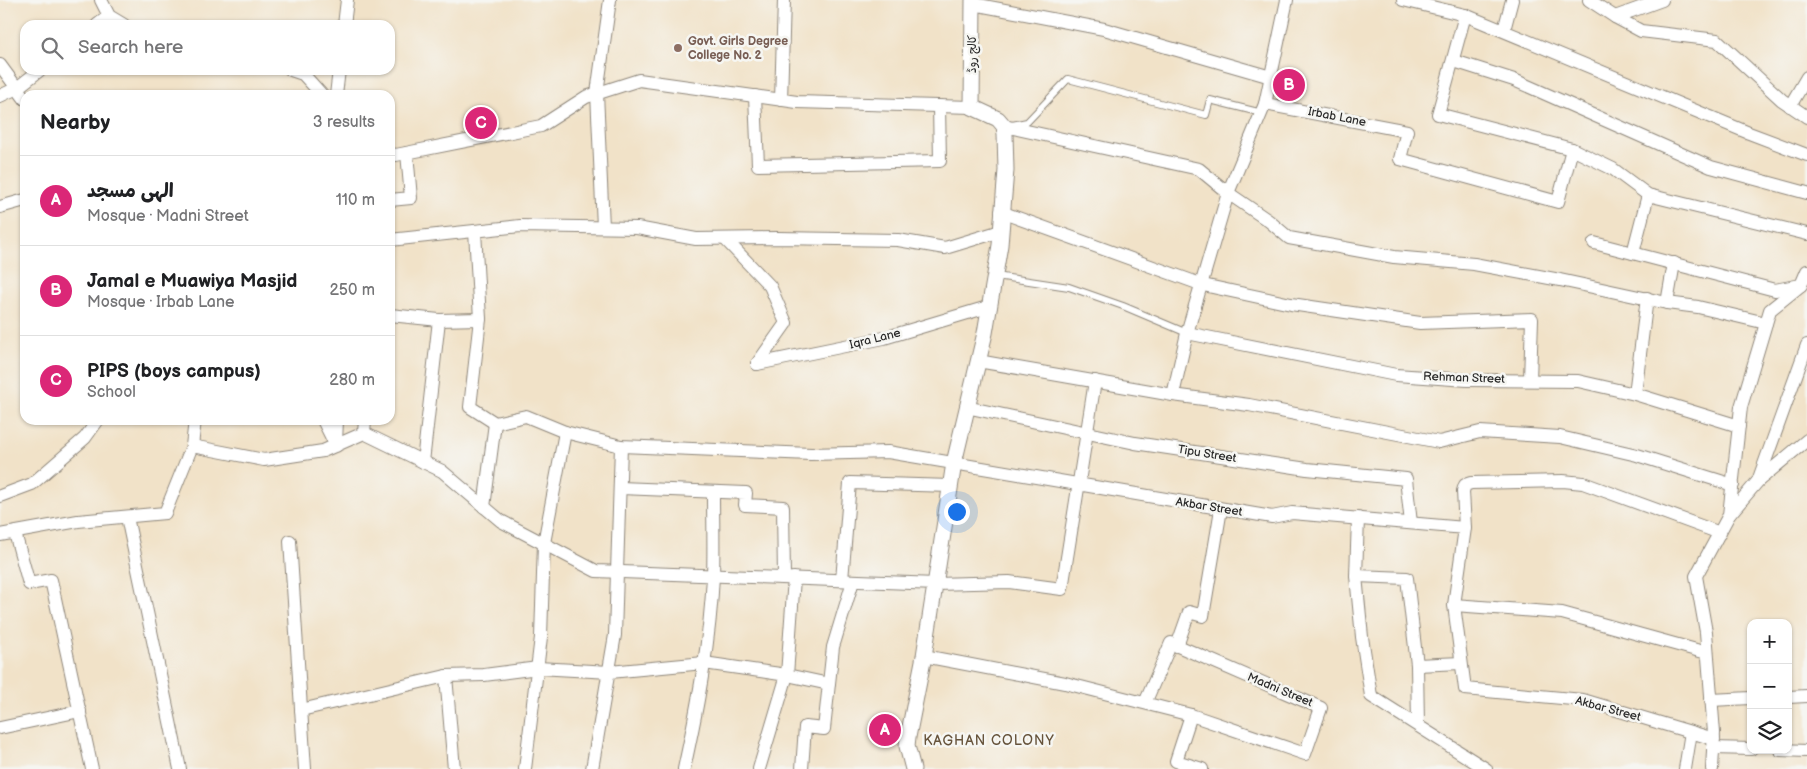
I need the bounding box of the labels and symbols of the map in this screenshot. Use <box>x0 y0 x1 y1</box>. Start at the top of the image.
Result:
place label: Govt. Girls Degree College No. 2 <box>688 34 788 63</box>
street label: کالج روڈ <box>965 35 981 73</box>
marker: Govt. Girls Degree College No. 2 <box>672 42 684 54</box>
pin: B <box>1273 66 1305 104</box>
pin: C <box>465 104 497 142</box>
street label: Irbab Lane <box>1307 104 1367 130</box>
street label: Iqra Lane <box>848 325 902 353</box>
street label: Rehman Street <box>1423 369 1505 387</box>
street label: Tipu Street <box>1177 442 1238 466</box>
street label: Akbar Street <box>1175 494 1244 520</box>
your location <box>944 499 970 525</box>
street label: Madni Street <box>1245 670 1315 711</box>
street label: Akbar Street <box>1574 693 1643 725</box>
pin: A <box>869 711 901 749</box>
district label: KAGHAN COLONY <box>923 732 1055 749</box>

